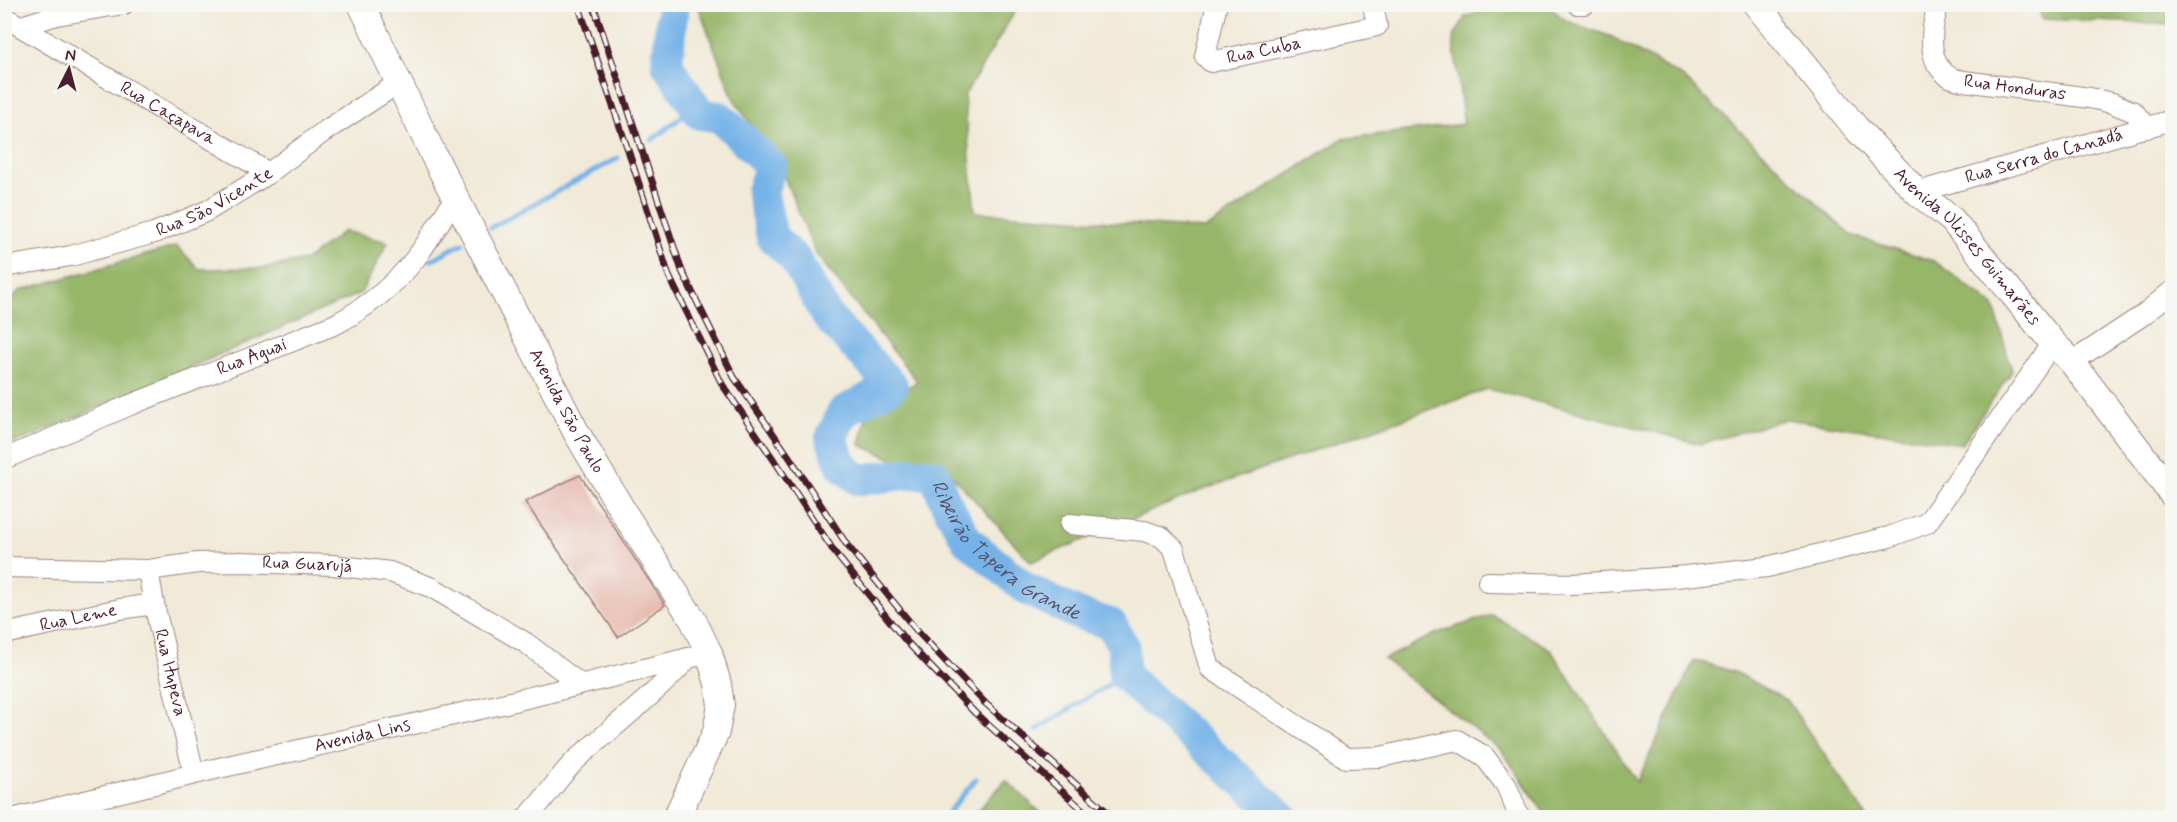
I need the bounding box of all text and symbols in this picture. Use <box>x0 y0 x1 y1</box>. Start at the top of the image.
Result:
street label: Rua Cuba <box>1225 31 1303 70</box>
north arrow <box>39 39 99 99</box>
text: N <box>64 45 77 67</box>
street label: Rua Honduras <box>1962 69 2068 107</box>
street label: Rua Caçapava <box>115 76 220 151</box>
street label: Rua Serra do Canadá <box>1963 122 2126 190</box>
street label: Rua São Vicente <box>152 161 278 243</box>
street label: Avenida Ulisses Guimarães <box>1888 162 2046 331</box>
street label: Rua Aguai <box>214 333 290 382</box>
street label: Avenida São Paulo <box>523 344 610 478</box>
water label: Ribeirão Tapera Grande <box>924 476 1086 627</box>
street label: Rua Guarujá <box>262 551 354 579</box>
street label: Rua Leme <box>38 598 119 638</box>
street label: Rua Itupeva <box>148 627 192 719</box>
street label: Avenida Lins <box>312 713 413 758</box>

